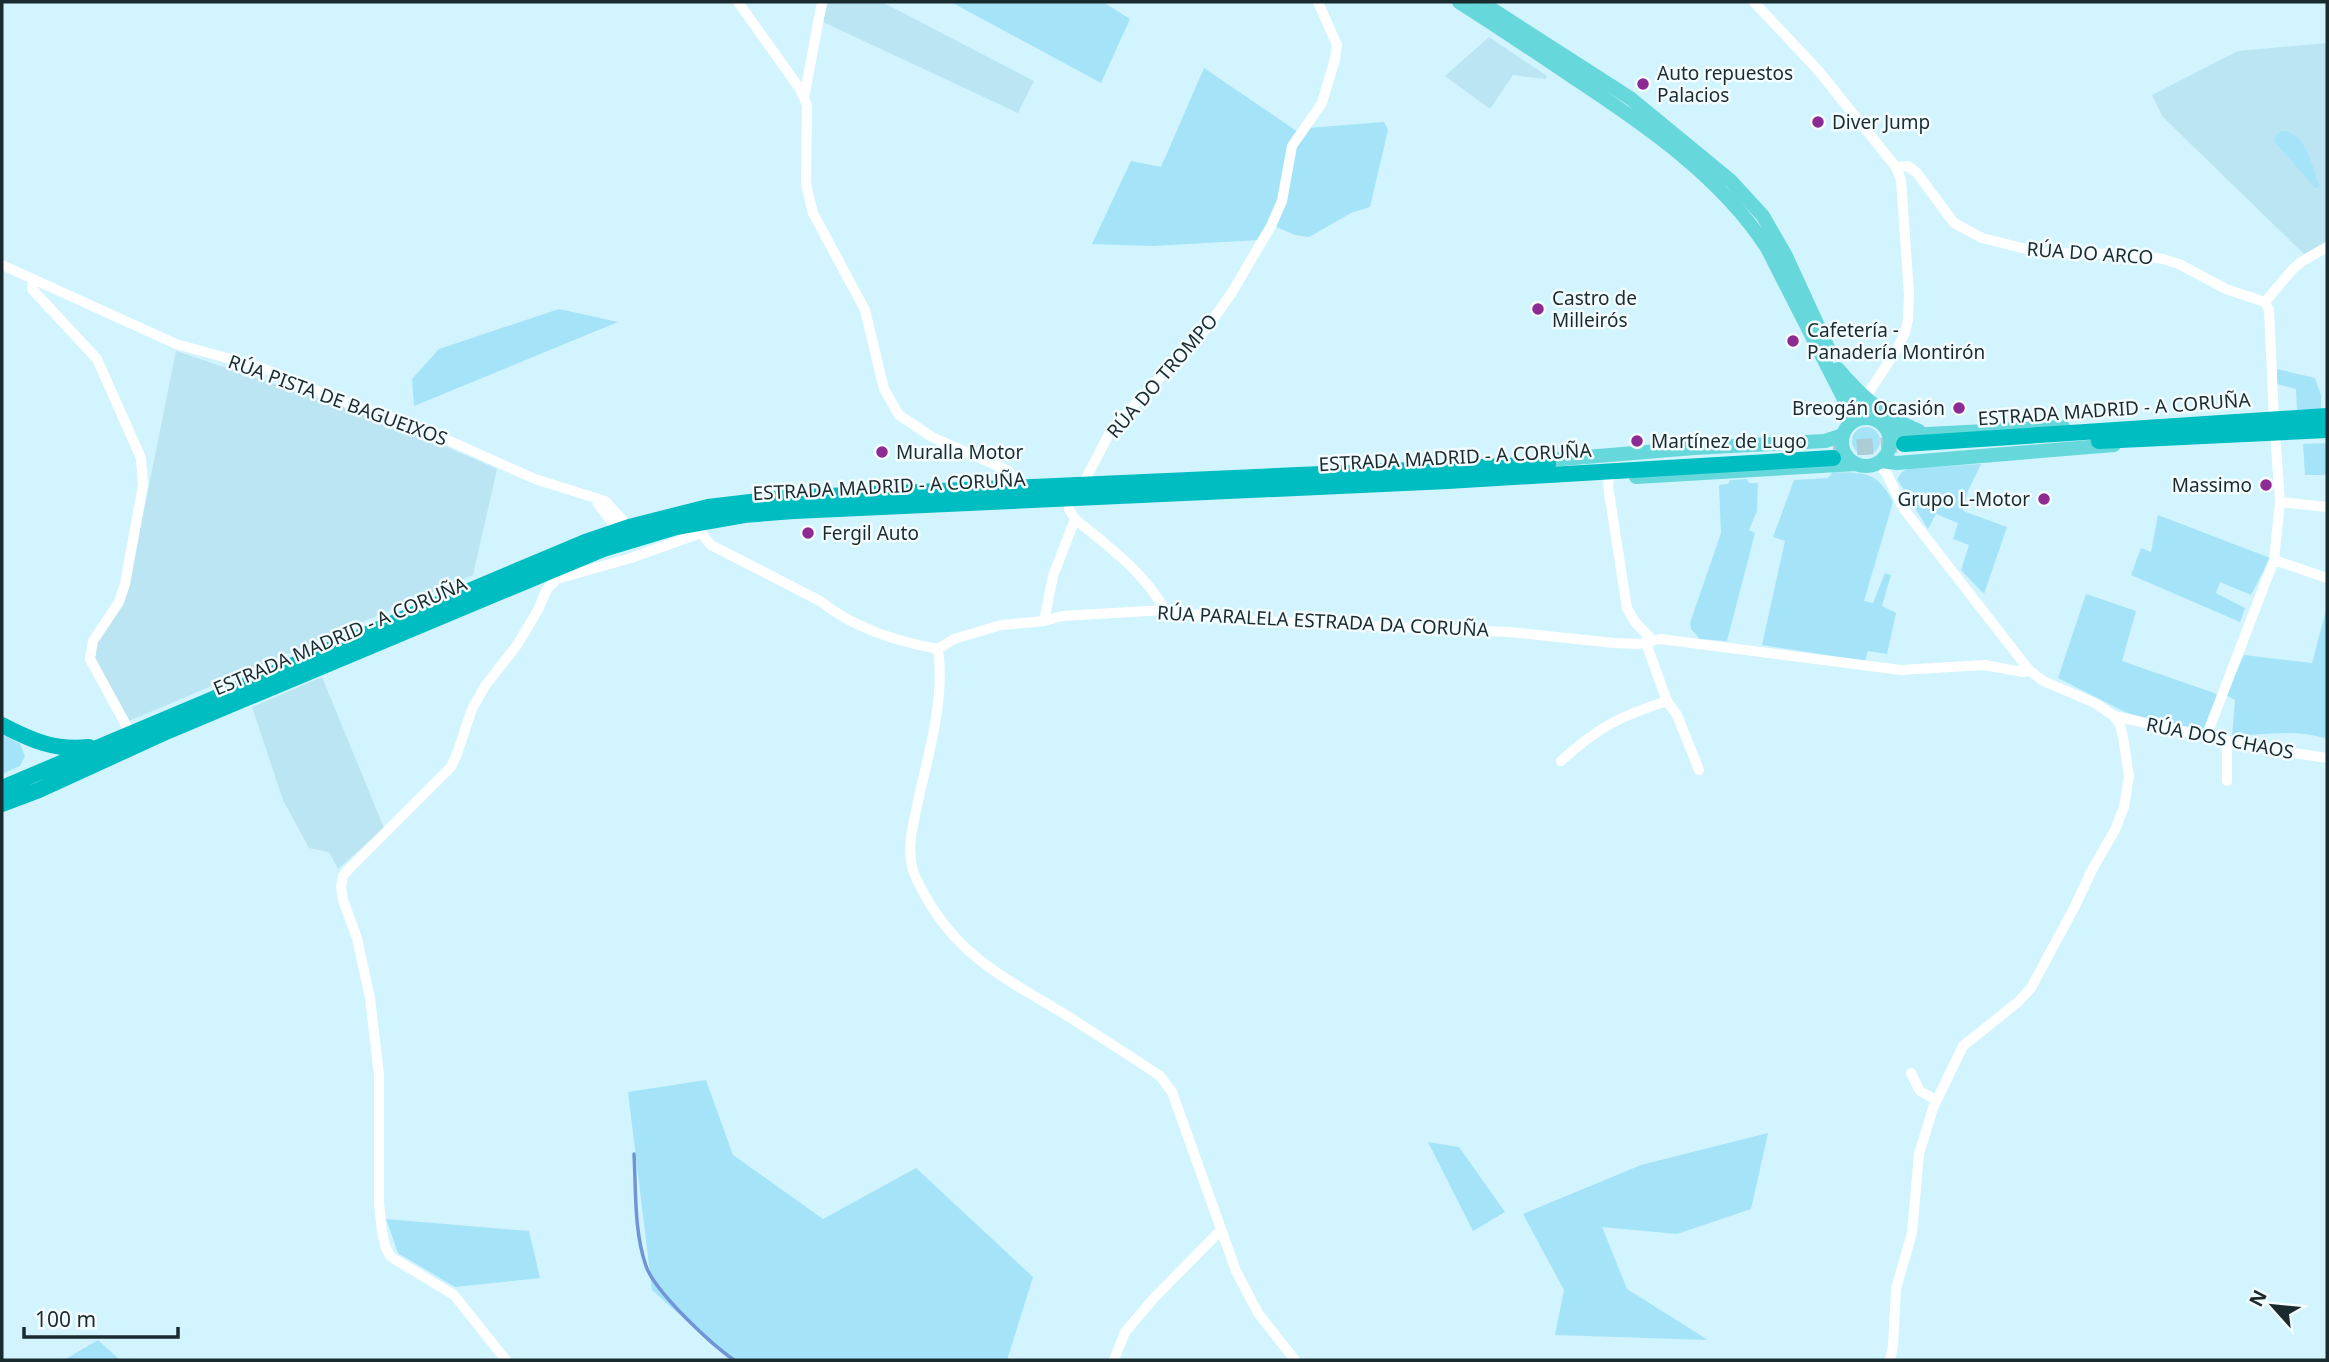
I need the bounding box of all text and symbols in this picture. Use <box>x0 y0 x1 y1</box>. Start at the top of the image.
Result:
place label: Auto repuestos Palacios <box>1657 60 1793 108</box>
marker: Auto repuestos Palacios <box>1635 76 1651 92</box>
place label: Diver Jump <box>1832 109 1930 135</box>
marker: Diver Jump <box>1810 114 1826 130</box>
street label: RÚA DO ARCO <box>2026 236 2154 270</box>
place label: Castro de Milleirós <box>1552 285 1637 333</box>
marker: Castro de Milleirós <box>1530 301 1546 317</box>
street label: RÚA DO TROMPO <box>1101 308 1223 444</box>
place label: Cafetería - Panadería Montirón <box>1807 317 1985 365</box>
marker: Cafetería - Panadería Montirón <box>1785 333 1801 349</box>
street label: RÚA PISTA DE BAGUEIXOS <box>225 348 451 452</box>
street label: ESTRADA MADRID - A CORUÑA <box>1977 386 2252 432</box>
place label: Breogán Ocasión <box>1792 395 1945 421</box>
marker: Breogán Ocasión <box>1951 400 1967 416</box>
place label: Martínez de Lugo <box>1651 428 1807 454</box>
marker: Martínez de Lugo <box>1629 433 1645 449</box>
street label: ESTRADA MADRID - A CORUÑA <box>1318 437 1593 477</box>
place label: Muralla Motor <box>896 439 1024 465</box>
marker: Muralla Motor <box>874 444 890 460</box>
street label: ESTRADA MADRID - A CORUÑA <box>752 466 1027 506</box>
place label: Massimo <box>2172 472 2252 498</box>
marker: Massimo <box>2258 477 2274 493</box>
place label: Grupo L-Motor <box>1897 486 2030 512</box>
marker: Grupo L-Motor <box>2036 491 2052 507</box>
place label: Fergil Auto <box>822 520 919 546</box>
marker: Fergil Auto <box>800 525 816 541</box>
street label: ESTRADA MADRID - A CORUÑA <box>209 570 472 701</box>
street label: RÚA PARALELA ESTRADA DA CORUÑA <box>1156 599 1490 643</box>
street label: RÚA DOS CHAOS <box>2144 711 2296 765</box>
north arrow <box>2238 1271 2308 1341</box>
text: N <box>2243 1285 2273 1311</box>
scale bar <box>24 1296 178 1340</box>
text: 100 m <box>35 1305 96 1333</box>

